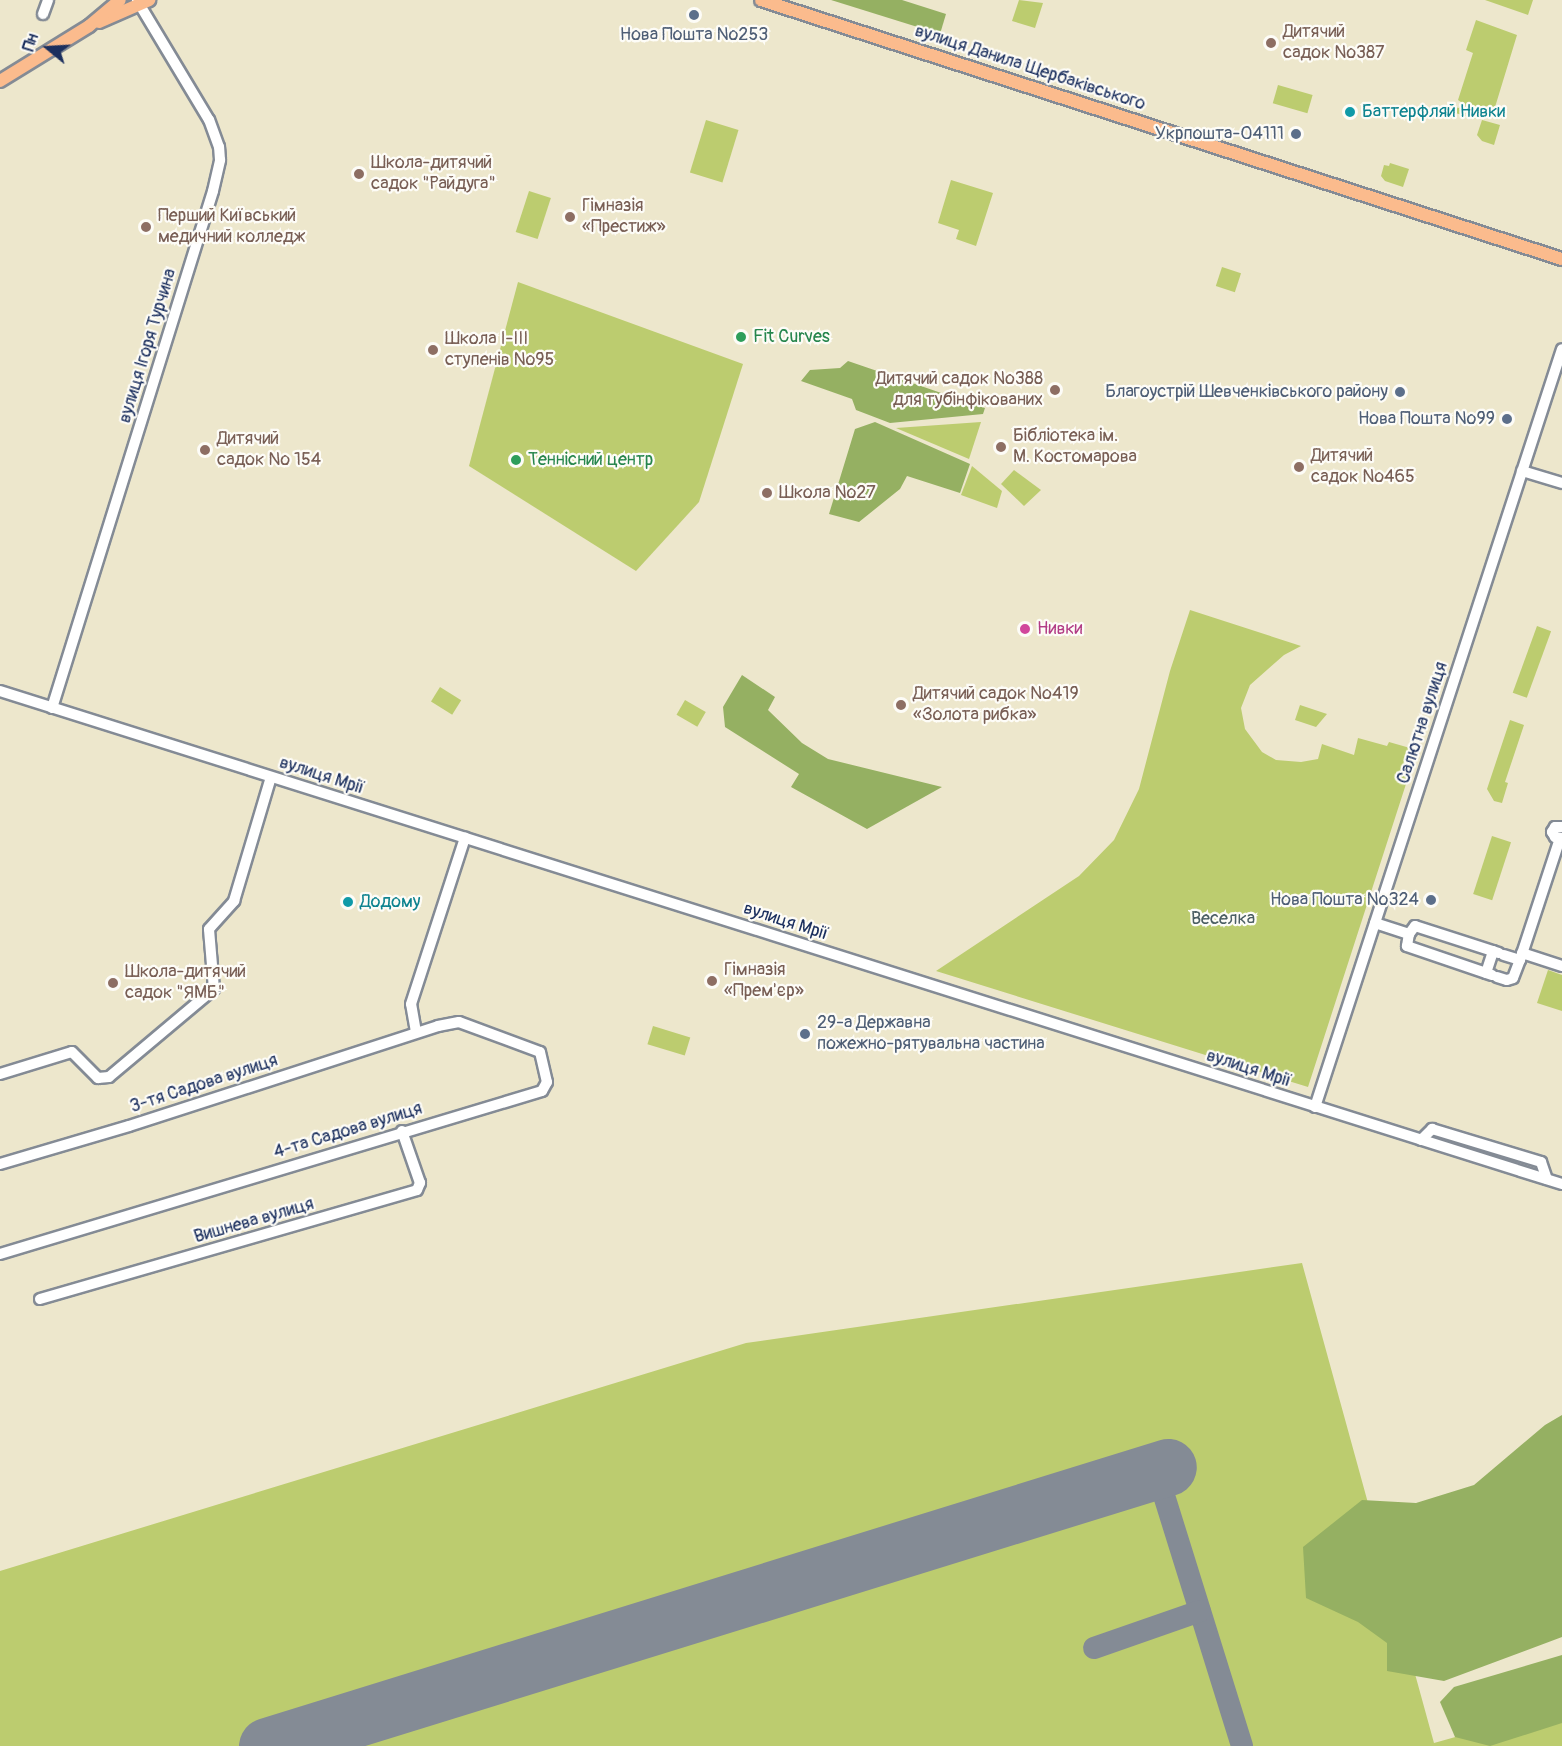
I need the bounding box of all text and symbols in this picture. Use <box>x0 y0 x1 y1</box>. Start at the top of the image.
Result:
marker: Нова Пошта №253 <box>687 8 701 22</box>
north arrow <box>18 18 78 78</box>
street label: вулиця Данила Щербаківського <box>912 20 1148 116</box>
place label: Дитячий садок №387 <box>1283 22 1385 64</box>
place label: Нова Пошта №253 <box>620 24 768 46</box>
text: Пн <box>19 31 43 54</box>
marker: Дитячий садок №387 <box>1264 36 1278 50</box>
place label: Баттерфляй Нивки <box>1362 101 1505 123</box>
marker: Баттерфляй Нивки <box>1343 105 1357 119</box>
place label: Укрпошта-04111 <box>1155 123 1284 145</box>
marker: Укрпошта-04111 <box>1289 127 1303 141</box>
place label: Школа-дитячий садок "Райдуга" <box>371 153 496 195</box>
marker: Школа-дитячий садок "Райдуга" <box>352 167 366 181</box>
place label: Гімназія «Престиж» <box>582 196 666 238</box>
place label: Перший Київський медичний колледж <box>158 206 305 248</box>
marker: Гімназія «Престиж» <box>563 210 577 224</box>
marker: Перший Київський медичний колледж <box>139 220 153 234</box>
street label: вулиця Ігоря Турчина <box>114 266 182 426</box>
place label: Fit Curves <box>753 326 830 348</box>
place label: Школа І-ІІІ ступенів №95 <box>445 329 554 372</box>
marker: Fit Curves <box>734 330 748 344</box>
marker: Школа І-ІІІ ступенів №95 <box>426 343 440 357</box>
place label: Дитячий садок №388 для тубінфікованих <box>876 369 1043 412</box>
place label: Благоустрій Шевченківського району <box>1105 381 1388 403</box>
marker: Дитячий садок №388 для тубінфікованих <box>1048 383 1062 397</box>
marker: Благоустрій Шевченківського району <box>1393 385 1407 399</box>
place label: Нова Пошта №99 <box>1358 408 1495 430</box>
marker: Нова Пошта №99 <box>1500 412 1514 426</box>
place label: Бібліотека ім. М. Костомарова <box>1013 426 1137 468</box>
place label: Дитячий садок № 154 <box>217 429 321 472</box>
marker: Бібліотека ім. М. Костомарова <box>994 440 1008 454</box>
marker: Дитячий садок № 154 <box>198 443 212 457</box>
place label: Дитячий садок №465 <box>1311 446 1415 488</box>
place label: Теннісний центр <box>528 449 653 471</box>
marker: Теннісний центр <box>509 453 523 467</box>
marker: Дитячий садок №465 <box>1292 460 1306 474</box>
place label: Школа №27 <box>779 482 876 504</box>
marker: Школа №27 <box>760 486 774 500</box>
place label: Нивки <box>1037 618 1083 640</box>
marker: Нивки <box>1018 622 1032 636</box>
street label: Салютна вулиця <box>1393 659 1453 787</box>
place label: Дитячий садок №419 «Золота рибка» <box>913 684 1079 726</box>
marker: Дитячий садок №419 «Золота рибка» <box>894 698 908 712</box>
street label: вулиця Мрії <box>277 752 367 800</box>
place label: Нова Пошта №324 <box>1270 889 1419 911</box>
place label: Додому <box>360 891 420 913</box>
marker: Нова Пошта №324 <box>1424 893 1438 907</box>
marker: Додому <box>341 895 355 909</box>
street label: вулиця Мрії <box>741 898 831 946</box>
park label: Веселка <box>1191 908 1255 930</box>
place label: Гімназія «Прем'єр» <box>724 960 804 1002</box>
place label: Школа-дитячий садок "ЯМБ" <box>125 962 246 1004</box>
marker: Гімназія «Прем'єр» <box>705 974 719 988</box>
marker: Школа-дитячий садок "ЯМБ" <box>106 976 120 990</box>
place label: 29-а Державна пожежно-рятувальна частина <box>817 1013 1045 1056</box>
marker: 29-а Державна пожежно-рятувальна частина <box>798 1027 812 1041</box>
street label: вулиця Мрії <box>1204 1045 1294 1093</box>
street label: 3-тя Садова вулиця <box>127 1050 281 1118</box>
street label: 4-та Садова вулиця <box>271 1098 425 1164</box>
street label: Вишнева вулиця <box>192 1194 316 1248</box>

